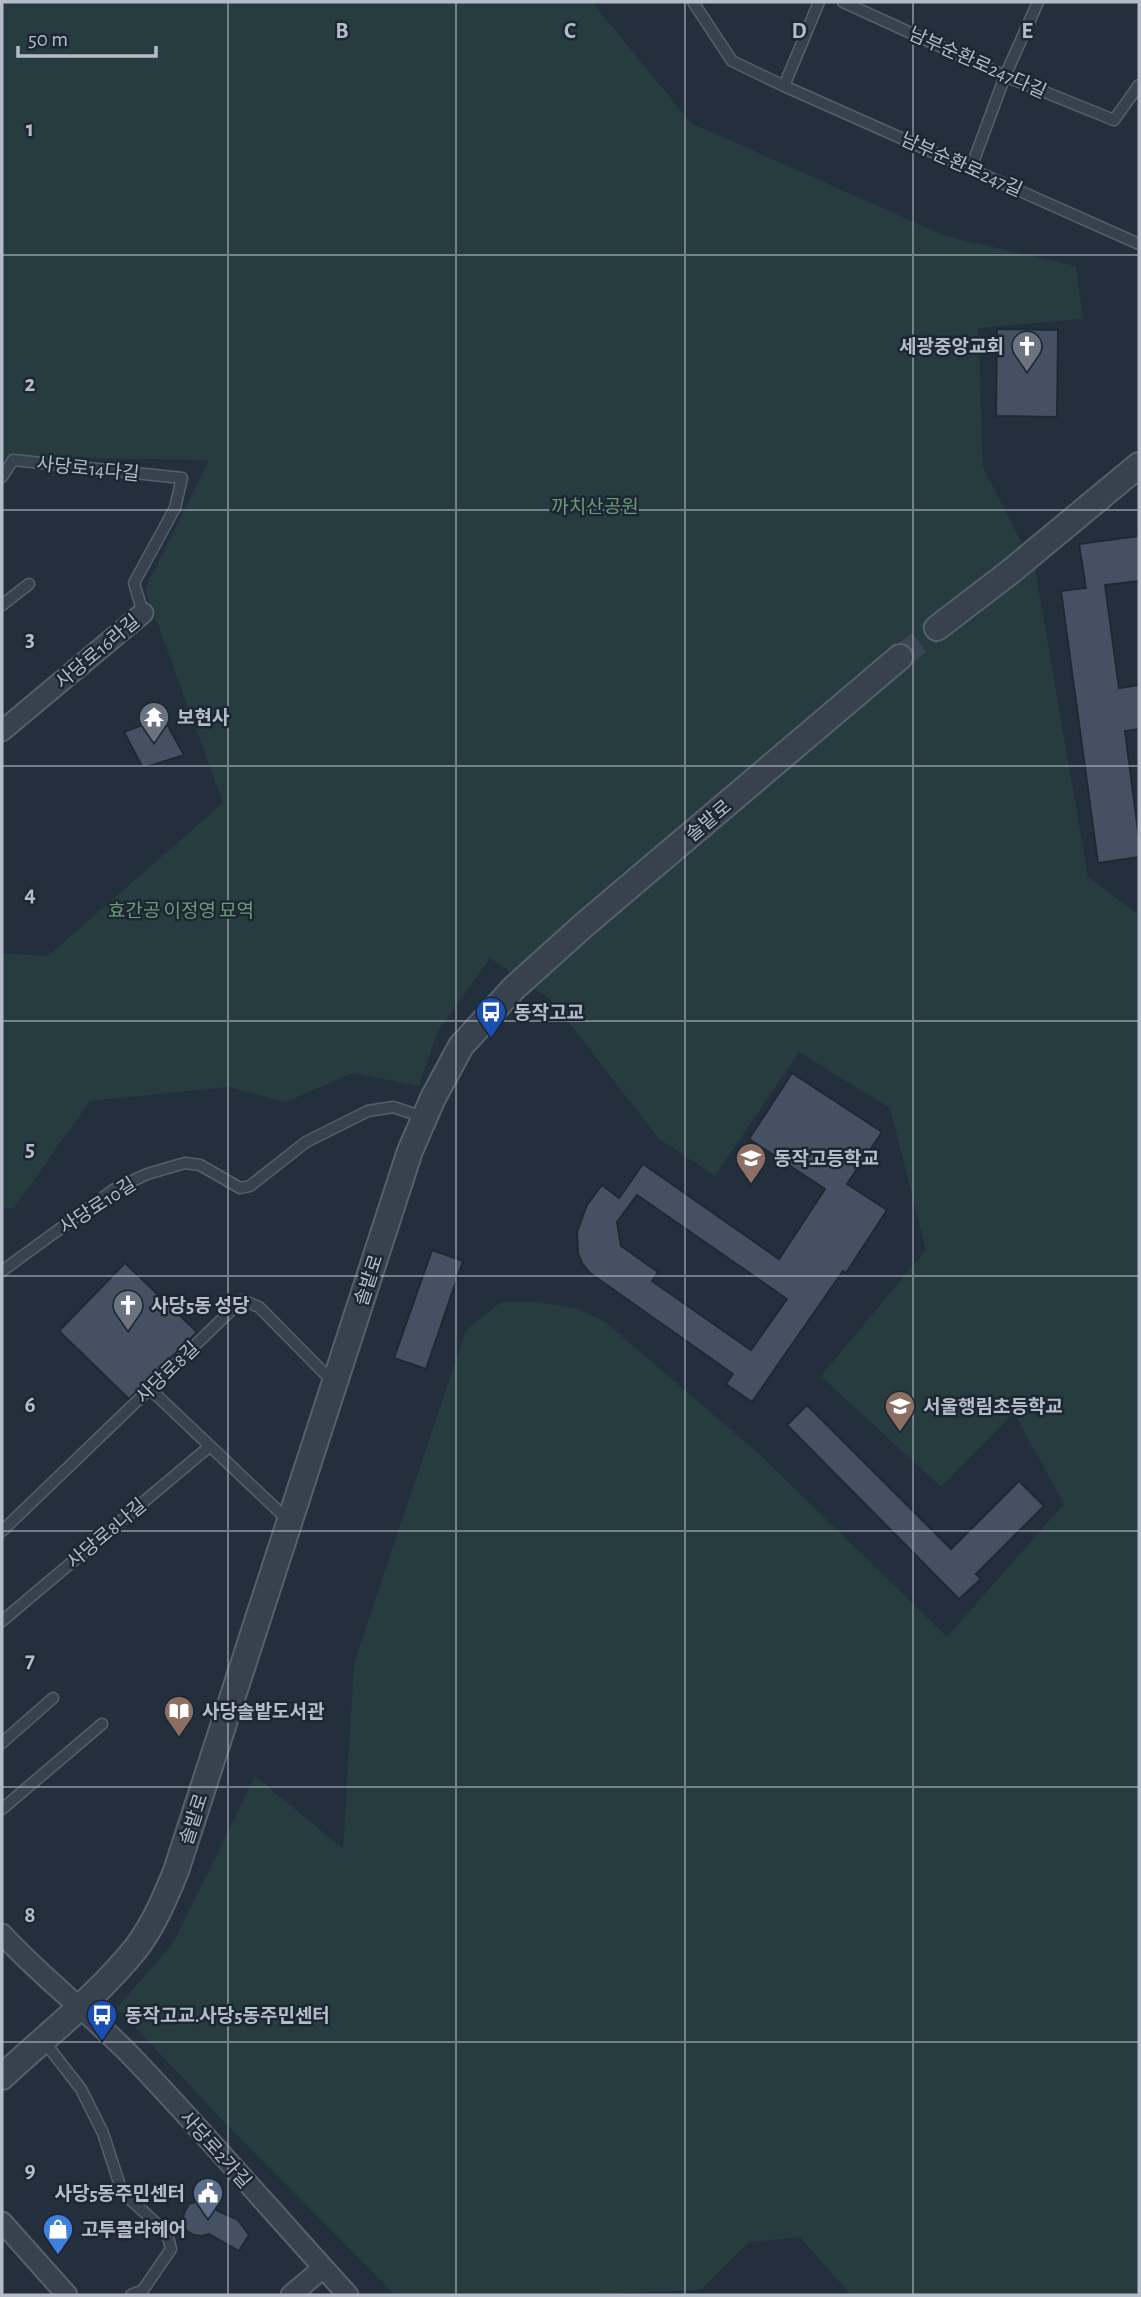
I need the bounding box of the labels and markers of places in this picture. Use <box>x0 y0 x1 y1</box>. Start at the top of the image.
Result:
church icon: 세광중앙교회 <box>1010 329 1044 373</box>
place label: 세광중앙교회 <box>899 337 1004 357</box>
temple icon: 보현사 <box>137 700 171 744</box>
place label: 보현사 <box>177 707 230 728</box>
bus stop icon: 동작고교 <box>474 995 508 1039</box>
place label: 동작고교 <box>514 1003 584 1023</box>
school or university icon: 동작고등학교 <box>734 1141 768 1185</box>
place label: 동작고등학교 <box>774 1148 879 1169</box>
church icon: 사당5동 성당 <box>111 1288 145 1332</box>
place label: 사당5동 성당 <box>151 1296 250 1316</box>
school or university icon: 서울행림초등학교 <box>883 1389 917 1433</box>
place label: 서울행림초등학교 <box>923 1396 1063 1417</box>
library icon: 사당솔밭도서관 <box>162 1694 196 1738</box>
place label: 사당솔밭도서관 <box>202 1702 325 1722</box>
bus stop icon: 동작고교.사당5동주민센터 <box>85 1998 119 2042</box>
place label: 동작고교.사당5동주민센터 <box>125 2006 330 2026</box>
public building icon: 사당5동주민센터 <box>191 2176 225 2220</box>
place label: 사당5동주민센터 <box>54 2184 185 2204</box>
shop icon: 고투콜라헤어 <box>41 2212 75 2256</box>
place label: 고투콜라헤어 <box>81 2220 186 2240</box>

